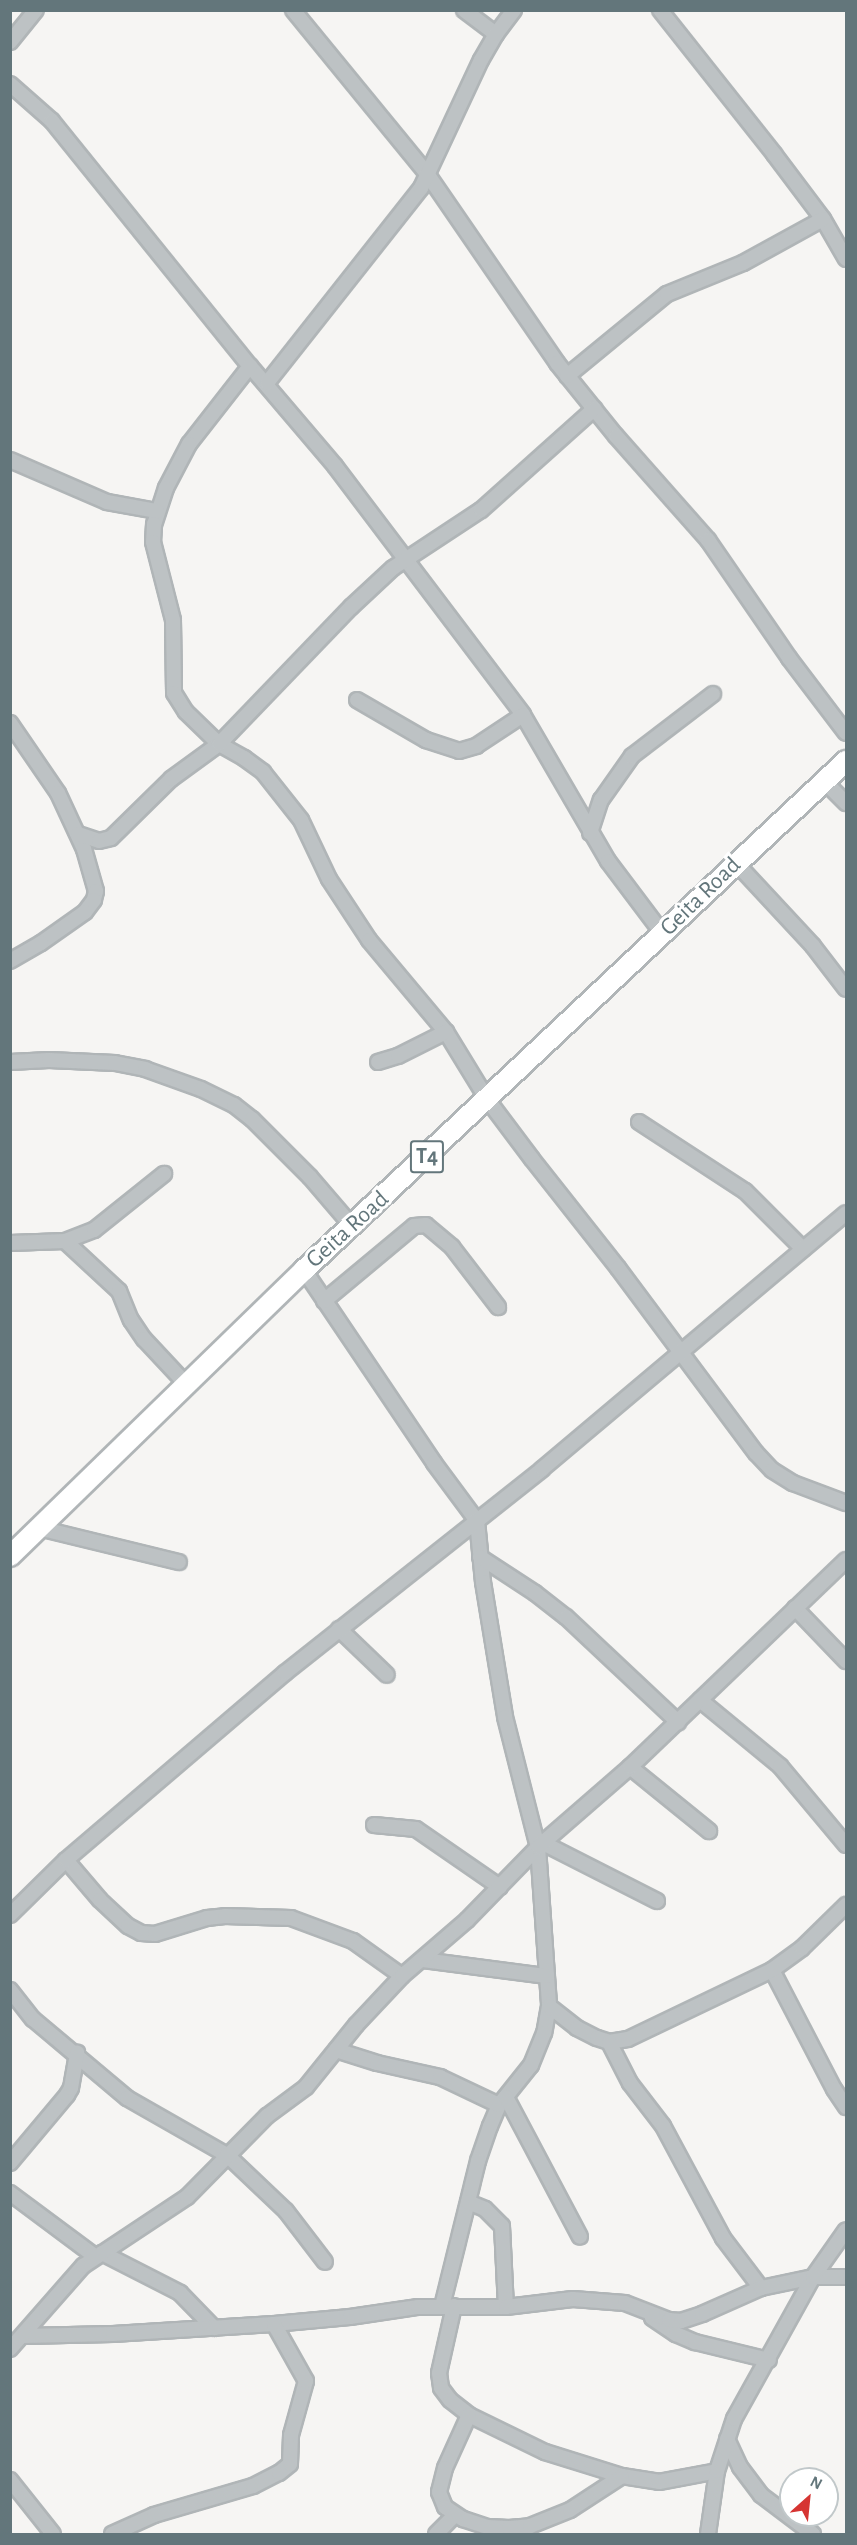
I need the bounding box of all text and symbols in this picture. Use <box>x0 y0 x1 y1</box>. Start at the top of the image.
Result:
street label: Geita Road <box>655 851 747 943</box>
road number: T4 <box>409 1138 445 1176</box>
street label: Geita Road <box>301 1185 395 1275</box>
north arrow <box>779 2467 839 2527</box>
text: N <box>808 2473 825 2492</box>

